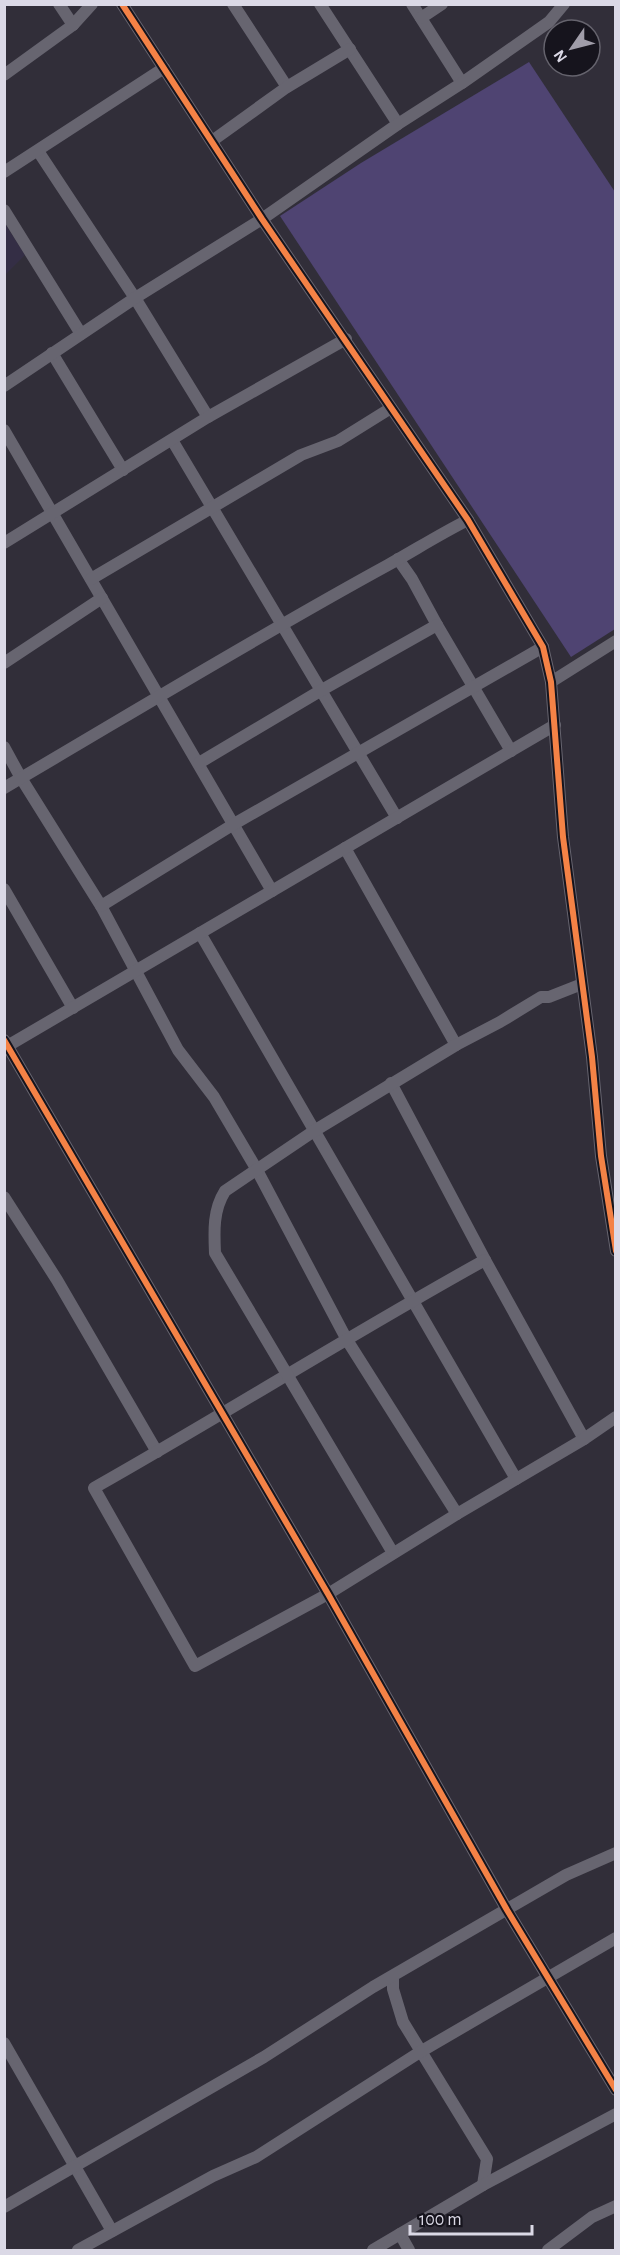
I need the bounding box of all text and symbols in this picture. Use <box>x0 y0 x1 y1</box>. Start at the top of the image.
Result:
north arrow <box>542 18 602 78</box>
text: N <box>551 47 570 65</box>
scale bar <box>410 2198 532 2236</box>
text: 100 m <box>419 2211 462 2229</box>

